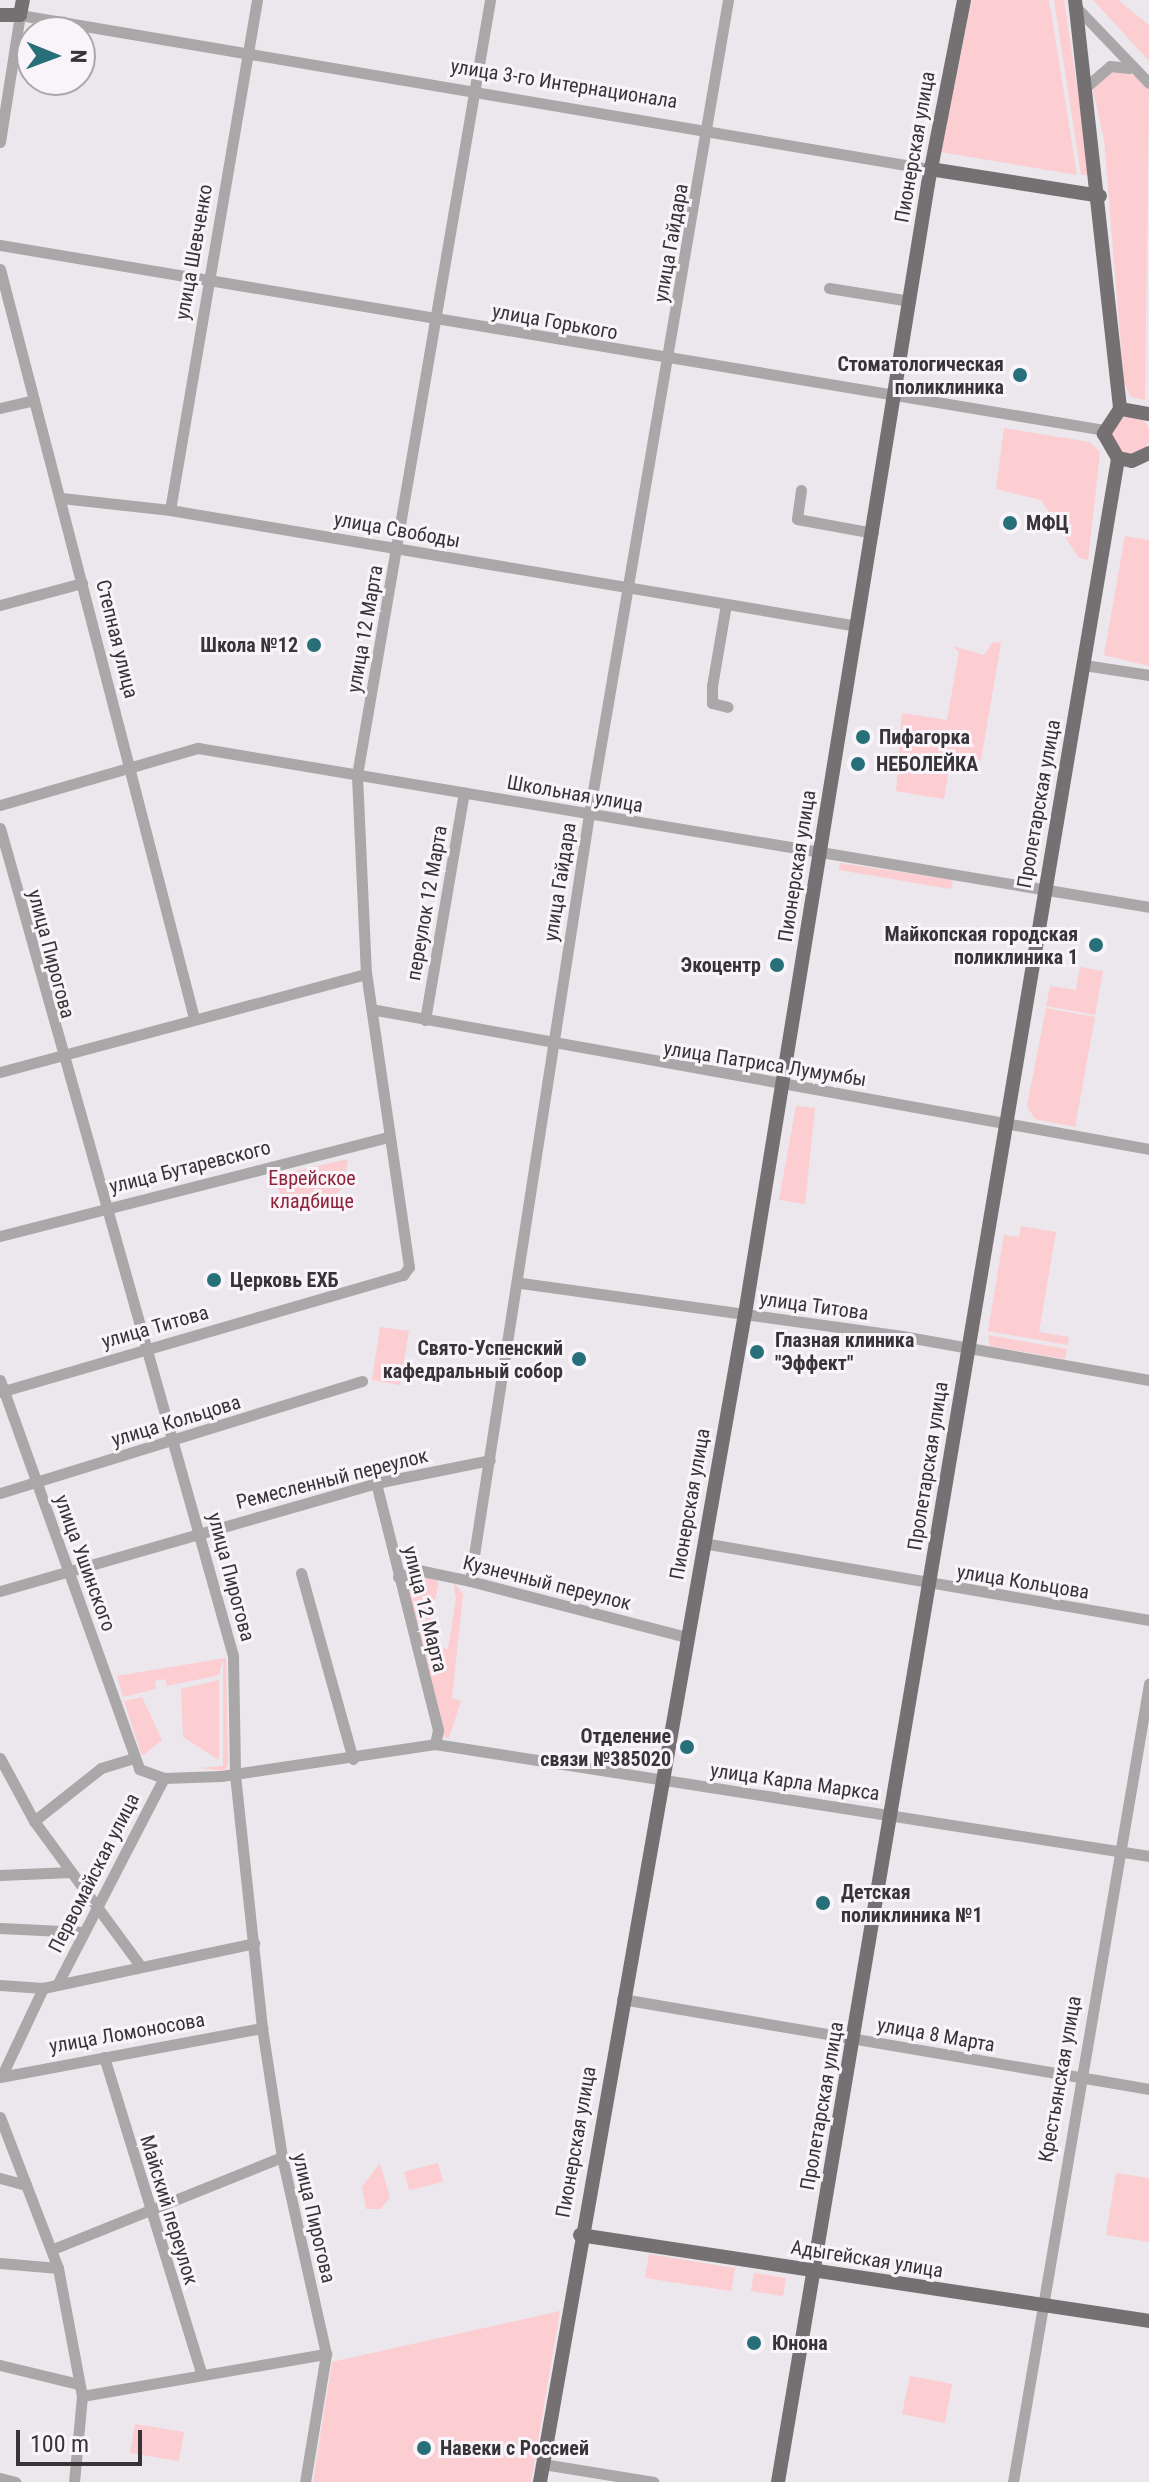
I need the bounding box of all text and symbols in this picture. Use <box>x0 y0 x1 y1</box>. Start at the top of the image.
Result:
north arrow <box>16 16 96 96</box>
text: N <box>66 49 91 63</box>
street label: улица 3-го Интернационала <box>449 54 679 114</box>
street label: Пионерская улица <box>890 70 940 224</box>
street label: улица Шевченко <box>170 182 218 322</box>
street label: улица Гайдара <box>649 182 693 304</box>
street label: улица Горького <box>490 299 620 345</box>
place label: Стоматологическая поликлиника <box>837 352 1004 399</box>
marker: Стоматологическая поликлиника <box>1011 366 1029 384</box>
street label: улица Свободы <box>332 507 462 553</box>
place label: МФЦ <box>1026 511 1069 535</box>
marker: МФЦ <box>1001 514 1019 532</box>
street label: улица 12 Марта <box>342 563 388 695</box>
street label: Степная улица <box>91 577 143 701</box>
place label: Школа №12 <box>200 633 298 657</box>
marker: Школа №12 <box>305 636 323 654</box>
street label: Пролетарская улица <box>1012 718 1066 890</box>
place label: Пифагорка <box>879 725 970 749</box>
marker: Пифагорка <box>854 728 872 746</box>
place label: НЕБОЛЕЙКА <box>876 752 978 776</box>
marker: НЕБОЛЕЙКА <box>847 753 869 775</box>
street label: Школьная улица <box>505 770 645 818</box>
street label: Пионерская улица <box>773 789 821 943</box>
street label: улица Гайдара <box>539 821 581 943</box>
street label: переулок 12 Марта <box>402 824 452 982</box>
street label: улица Пирогова <box>22 887 80 1021</box>
place label: Майкопская городская поликлиника 1 <box>885 922 1078 969</box>
marker: Майкопская городская поликлиника 1 <box>1085 934 1107 956</box>
place label: Экоцентр <box>681 953 761 977</box>
marker: Экоцентр <box>768 956 786 974</box>
street label: улица Патриса Лумумбы <box>662 1036 868 1092</box>
street label: улица Бутаревского <box>107 1135 273 1199</box>
park label: Еврейское кладбище <box>268 1166 356 1213</box>
place label: Церковь ЕХБ <box>230 1268 339 1292</box>
marker: Церковь ЕХБ <box>205 1271 223 1289</box>
street label: улица Титова <box>758 1286 870 1326</box>
street label: улица Титова <box>99 1300 211 1354</box>
place label: Глазная клиника "Эффект" <box>775 1328 914 1375</box>
place label: Свято-Успенский кафедральный собор <box>383 1336 563 1383</box>
marker: Глазная клиника "Эффект" <box>746 1341 768 1363</box>
marker: Свято-Успенский кафедральный собор <box>570 1350 588 1368</box>
street label: Пролетарская улица <box>903 1380 953 1552</box>
street label: улица Кольцова <box>109 1390 243 1452</box>
street label: Пионерская улица <box>665 1427 715 1581</box>
street label: Ремесленный переулок <box>234 1444 430 1514</box>
street label: улица Ушинского <box>49 1492 121 1634</box>
street label: улица Пирогова <box>202 1510 260 1644</box>
street label: улица 12 Марта <box>398 1544 452 1674</box>
street label: Кузнечный переулок <box>461 1551 633 1615</box>
street label: улица Кольцова <box>955 1560 1091 1604</box>
place label: Отделение связи №385020 <box>540 1724 671 1771</box>
marker: Отделение связи №385020 <box>678 1738 696 1756</box>
street label: улица Карла Маркса <box>709 1758 881 1806</box>
street label: Первомайская улица <box>43 1789 145 1957</box>
place label: Детская поликлиника №1 <box>841 1880 983 1927</box>
marker: Детская поликлиника №1 <box>812 1892 834 1914</box>
street label: Крестьянская улица <box>1034 1994 1086 2164</box>
street label: улица Ломоносова <box>47 2008 207 2058</box>
street label: улица 8 Марта <box>875 2013 997 2057</box>
street label: Пролетарская улица <box>795 2020 849 2192</box>
street label: Пионерская улица <box>551 2065 601 2219</box>
street label: Майский переулок <box>135 2132 203 2288</box>
street label: улица Пирогова <box>287 2151 341 2285</box>
street label: Адыгейская улица <box>789 2235 945 2283</box>
place label: Юнона <box>772 2331 828 2355</box>
marker: Юнона <box>743 2332 765 2354</box>
scale bar <box>20 2414 146 2464</box>
text: 100 m <box>30 2430 89 2458</box>
place label: Навеки с Россией <box>440 2436 589 2460</box>
marker: Навеки с Россией <box>415 2439 433 2457</box>

